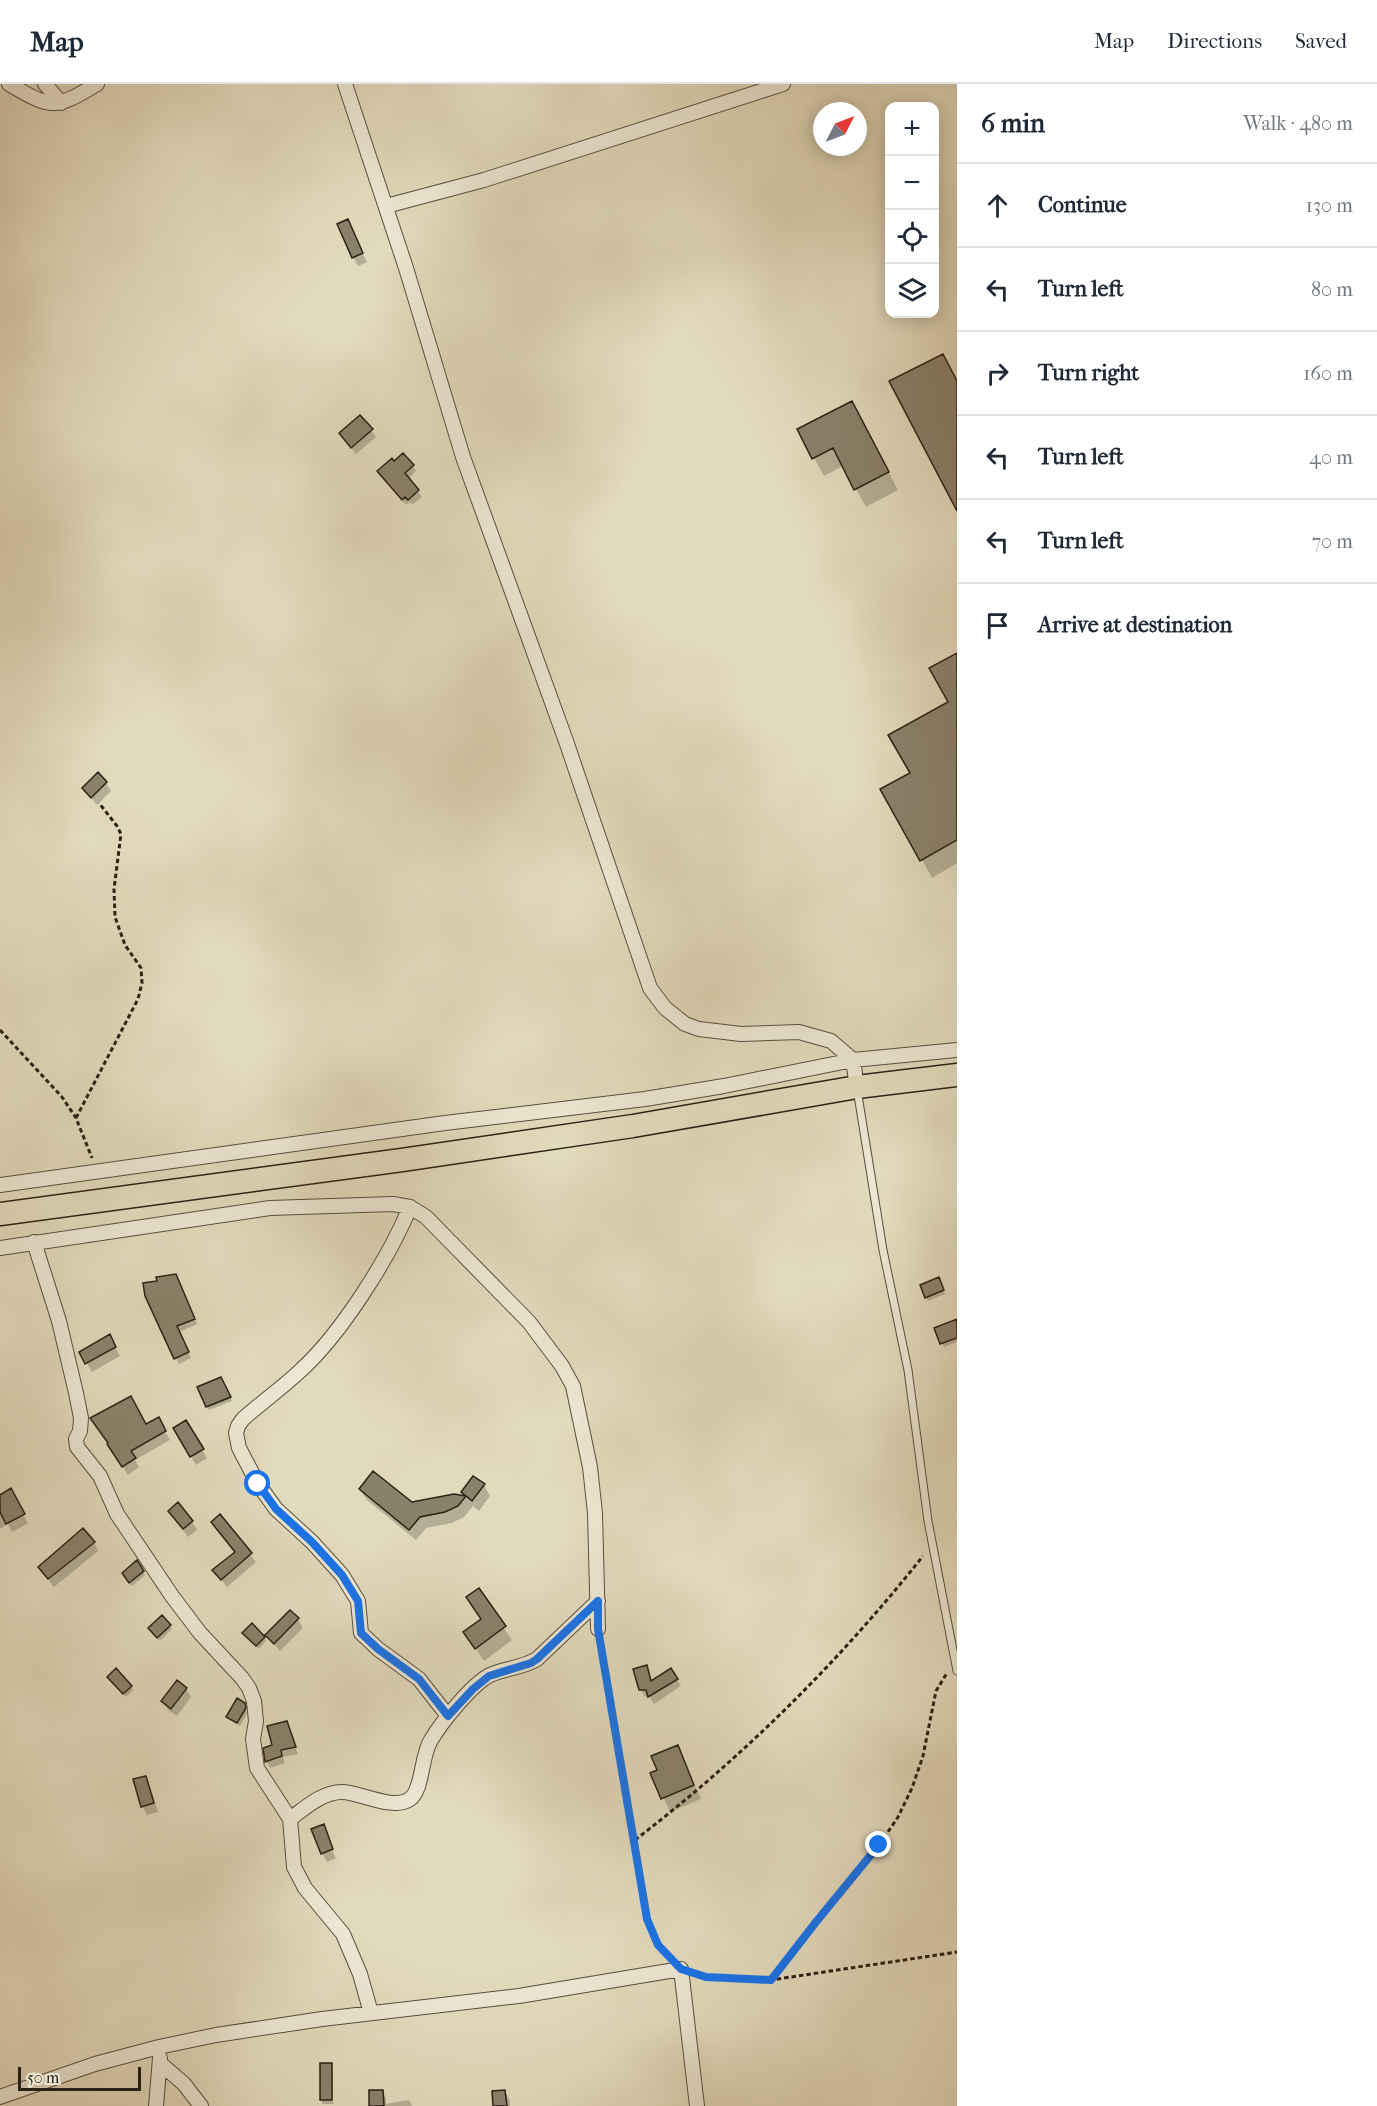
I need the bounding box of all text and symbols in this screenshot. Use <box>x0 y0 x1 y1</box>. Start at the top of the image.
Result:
text: Map <box>30 25 84 58</box>
text: Map <box>1094 29 1134 53</box>
text: Directions <box>1167 29 1262 53</box>
text: Saved <box>1295 29 1347 53</box>
north arrow <box>813 102 867 156</box>
map controls <box>885 102 939 318</box>
button: + <box>885 102 939 156</box>
text: 6 min <box>981 108 1045 139</box>
text: Walk · 480 m <box>1243 112 1353 135</box>
button: − <box>885 156 939 210</box>
icon: ahead <box>981 189 1014 222</box>
text: Continue <box>1038 192 1127 218</box>
text: 130 m <box>1306 194 1353 217</box>
button: locate <box>885 210 939 264</box>
button: layers <box>885 264 939 318</box>
icon: left <box>981 273 1014 306</box>
text: Turn left <box>1038 276 1124 302</box>
text: 80 m <box>1311 278 1353 301</box>
icon: right <box>981 357 1014 390</box>
text: Turn right <box>1038 360 1139 386</box>
text: 160 m <box>1303 362 1353 385</box>
icon: left <box>981 441 1014 474</box>
text: Turn left <box>1038 444 1124 470</box>
text: 40 m <box>1309 446 1353 469</box>
icon: left <box>981 525 1014 558</box>
text: Turn left <box>1038 528 1124 554</box>
text: 70 m <box>1311 530 1353 553</box>
icon: arrive <box>981 609 1014 642</box>
text: Arrive at destination <box>1038 612 1232 638</box>
route start <box>244 1470 270 1496</box>
route end <box>865 1831 891 1857</box>
scale bar <box>18 2064 141 2092</box>
text: 50 m <box>27 2068 59 2087</box>

